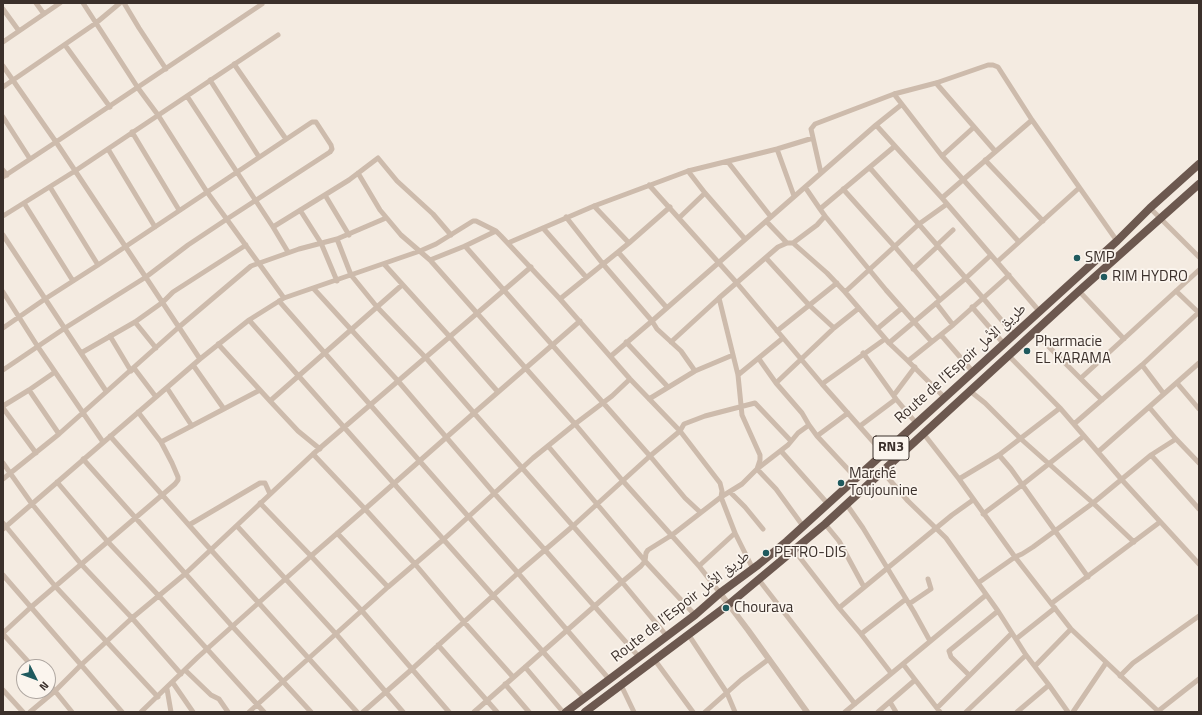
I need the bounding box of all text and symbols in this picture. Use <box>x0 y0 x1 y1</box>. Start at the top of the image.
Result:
place label: SMP <box>1085 249 1115 267</box>
marker: SMP <box>1072 253 1082 263</box>
place label: RIM HYDRO <box>1112 268 1188 286</box>
marker: RIM HYDRO <box>1099 272 1109 282</box>
street label: Route de l’Espoir طريق الأمل <box>892 300 1030 428</box>
place label: Pharmacie EL KARAMA <box>1035 333 1111 368</box>
marker: Pharmacie EL KARAMA <box>1022 346 1032 356</box>
road number: RN3 <box>873 436 909 460</box>
place label: Marché Toujounine <box>849 465 918 500</box>
marker: Marché Toujounine <box>836 478 846 488</box>
place label: PETRO-DIS <box>774 544 846 562</box>
street label: Route de l’Espoir طريق الأمل <box>608 547 754 667</box>
marker: PETRO-DIS <box>761 548 771 558</box>
place label: Chourava <box>734 599 793 617</box>
marker: Chourava <box>721 603 731 613</box>
north arrow <box>16 659 56 699</box>
text: N <box>36 678 53 695</box>

